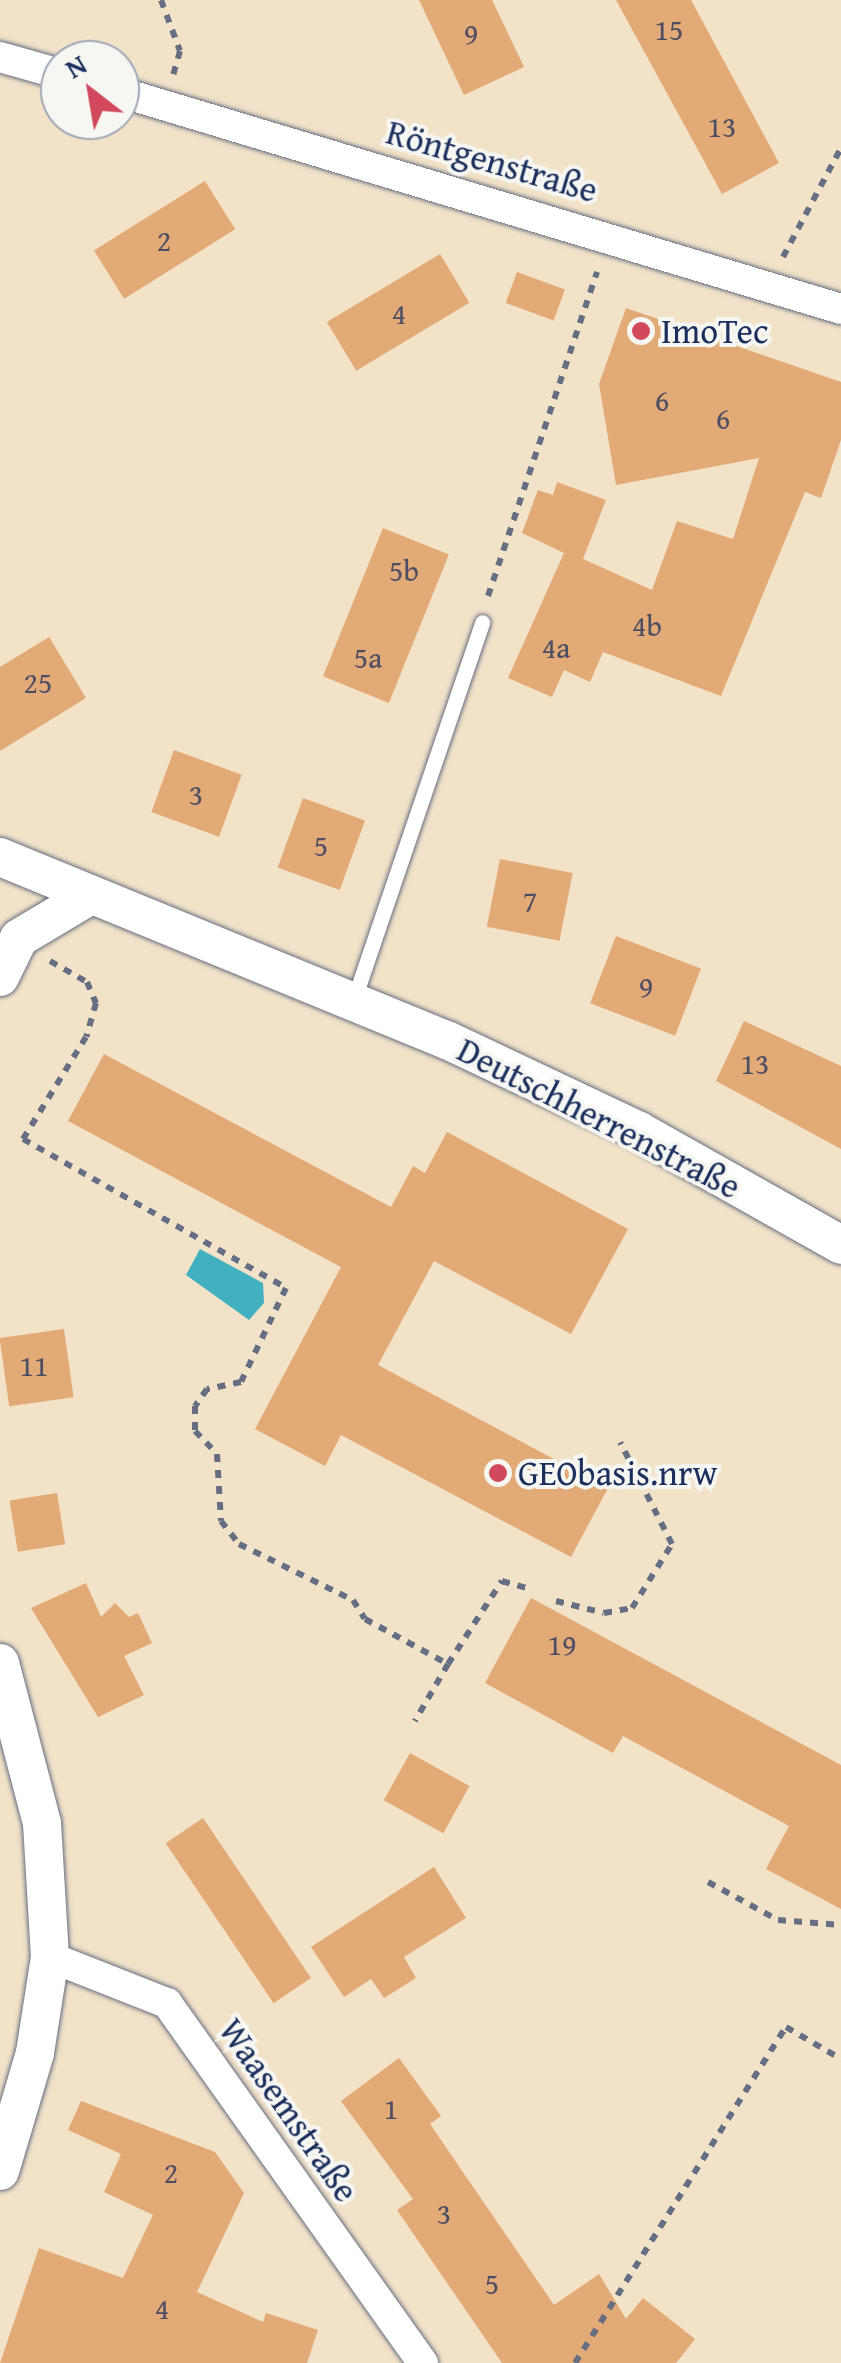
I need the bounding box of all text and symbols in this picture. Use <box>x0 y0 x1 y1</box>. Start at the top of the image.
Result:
house number: 15 <box>655 11 683 47</box>
house number: 9 <box>464 15 478 51</box>
north arrow <box>40 40 140 140</box>
text: N <box>57 43 94 88</box>
house number: 13 <box>708 108 736 144</box>
street label: Röntgenstraße <box>382 111 602 211</box>
house number: 2 <box>157 222 171 258</box>
house number: 4 <box>392 295 406 331</box>
place label: ImoTec <box>661 310 768 352</box>
marker: ImoTec <box>630 320 652 342</box>
house number: 6 <box>655 382 669 418</box>
house number: 6 <box>716 400 730 436</box>
house number: 5b <box>389 552 419 588</box>
house number: 4b <box>632 607 662 643</box>
house number: 4a <box>542 629 570 665</box>
house number: 5a <box>354 639 382 675</box>
house number: 25 <box>24 664 52 700</box>
house number: 3 <box>189 776 203 812</box>
house number: 5 <box>314 827 328 863</box>
house number: 7 <box>523 882 537 918</box>
house number: 9 <box>639 968 653 1004</box>
street label: Deutschherrenstraße <box>451 1029 747 1207</box>
house number: 13 <box>741 1045 769 1081</box>
house number: 11 <box>20 1347 48 1383</box>
place label: GEObasis.nrw <box>518 1452 717 1494</box>
marker: GEObasis.nrw <box>487 1462 509 1484</box>
house number: 19 <box>548 1626 576 1662</box>
street label: Waasemstraße <box>210 2010 368 2210</box>
house number: 1 <box>384 2090 398 2126</box>
house number: 2 <box>164 2154 178 2190</box>
house number: 3 <box>437 2195 451 2231</box>
house number: 5 <box>485 2265 499 2301</box>
house number: 4 <box>155 2290 169 2326</box>

